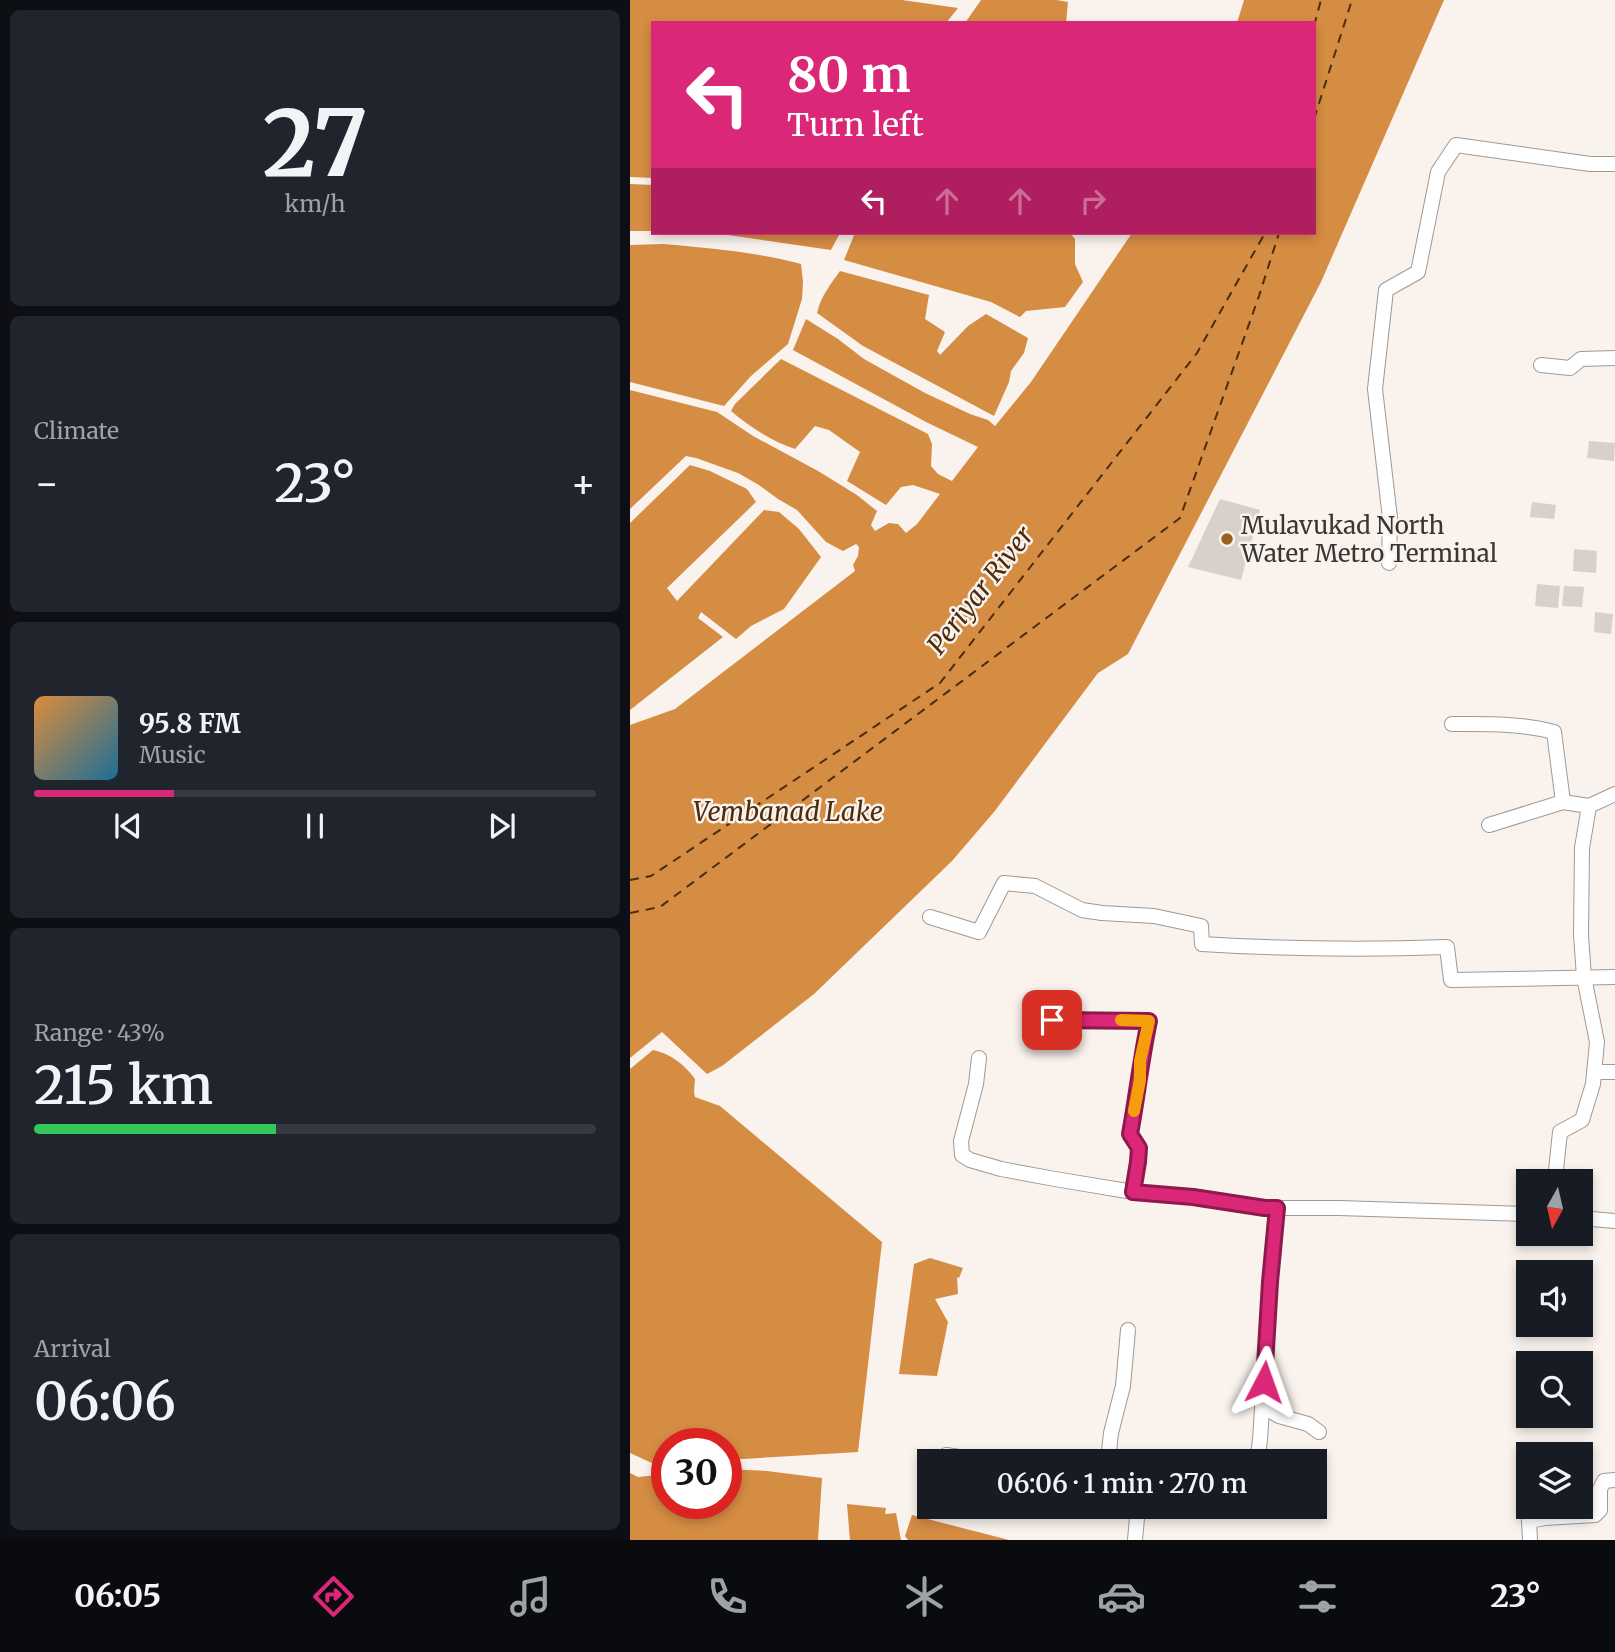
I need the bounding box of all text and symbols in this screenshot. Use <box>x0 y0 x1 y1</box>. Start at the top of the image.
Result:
text: 80 m <box>787 44 910 105</box>
icon: left <box>672 49 763 140</box>
text: 27 <box>262 86 368 201</box>
text: Turn left <box>787 105 924 145</box>
icon: left <box>855 182 893 220</box>
icon: ahead <box>928 182 966 220</box>
icon: ahead <box>1001 182 1039 220</box>
icon: right <box>1074 182 1112 220</box>
text: km/h <box>285 189 345 218</box>
text: Climate <box>34 416 119 445</box>
text: 23° <box>274 451 356 516</box>
text: − <box>34 460 59 507</box>
text: + <box>571 460 596 507</box>
place label: Mulavukad North Water Metro Terminal <box>1240 510 1497 569</box>
water label: Periyar River <box>920 519 1040 660</box>
marker: Mulavukad North Water Metro Terminal <box>1219 531 1235 547</box>
text: 95.8 FM <box>139 707 241 740</box>
text: Music <box>139 740 206 769</box>
water label: Vembanad Lake <box>693 795 883 828</box>
icon: previous <box>109 807 147 845</box>
icon: pause <box>296 807 334 845</box>
icon: next <box>483 807 521 845</box>
pin <box>1022 990 1082 1050</box>
icon: arrive <box>1033 1001 1071 1039</box>
text: Range · 43% <box>34 1018 165 1047</box>
text: 215 km <box>34 1053 213 1118</box>
north arrow <box>1516 1169 1592 1246</box>
map controls <box>1516 1169 1593 1519</box>
button: sound <box>1516 1260 1593 1337</box>
text: Arrival <box>34 1334 111 1363</box>
position arrow <box>1227 1345 1301 1419</box>
button: search <box>1516 1351 1593 1428</box>
text: 06:06 <box>34 1369 176 1434</box>
speed limit sign: 30 <box>651 1428 742 1519</box>
button: layers <box>1516 1442 1593 1519</box>
text: 06:06 · 1 min · 270 m <box>997 1467 1247 1500</box>
icon: directions <box>309 1572 358 1621</box>
icon: music <box>506 1572 555 1621</box>
icon: phone <box>703 1572 752 1621</box>
icon: climate <box>900 1572 949 1621</box>
icon: car <box>1097 1572 1146 1621</box>
icon: filters <box>1293 1572 1342 1621</box>
text: 06:05 <box>74 1576 161 1616</box>
text: 23° <box>1490 1576 1541 1616</box>

